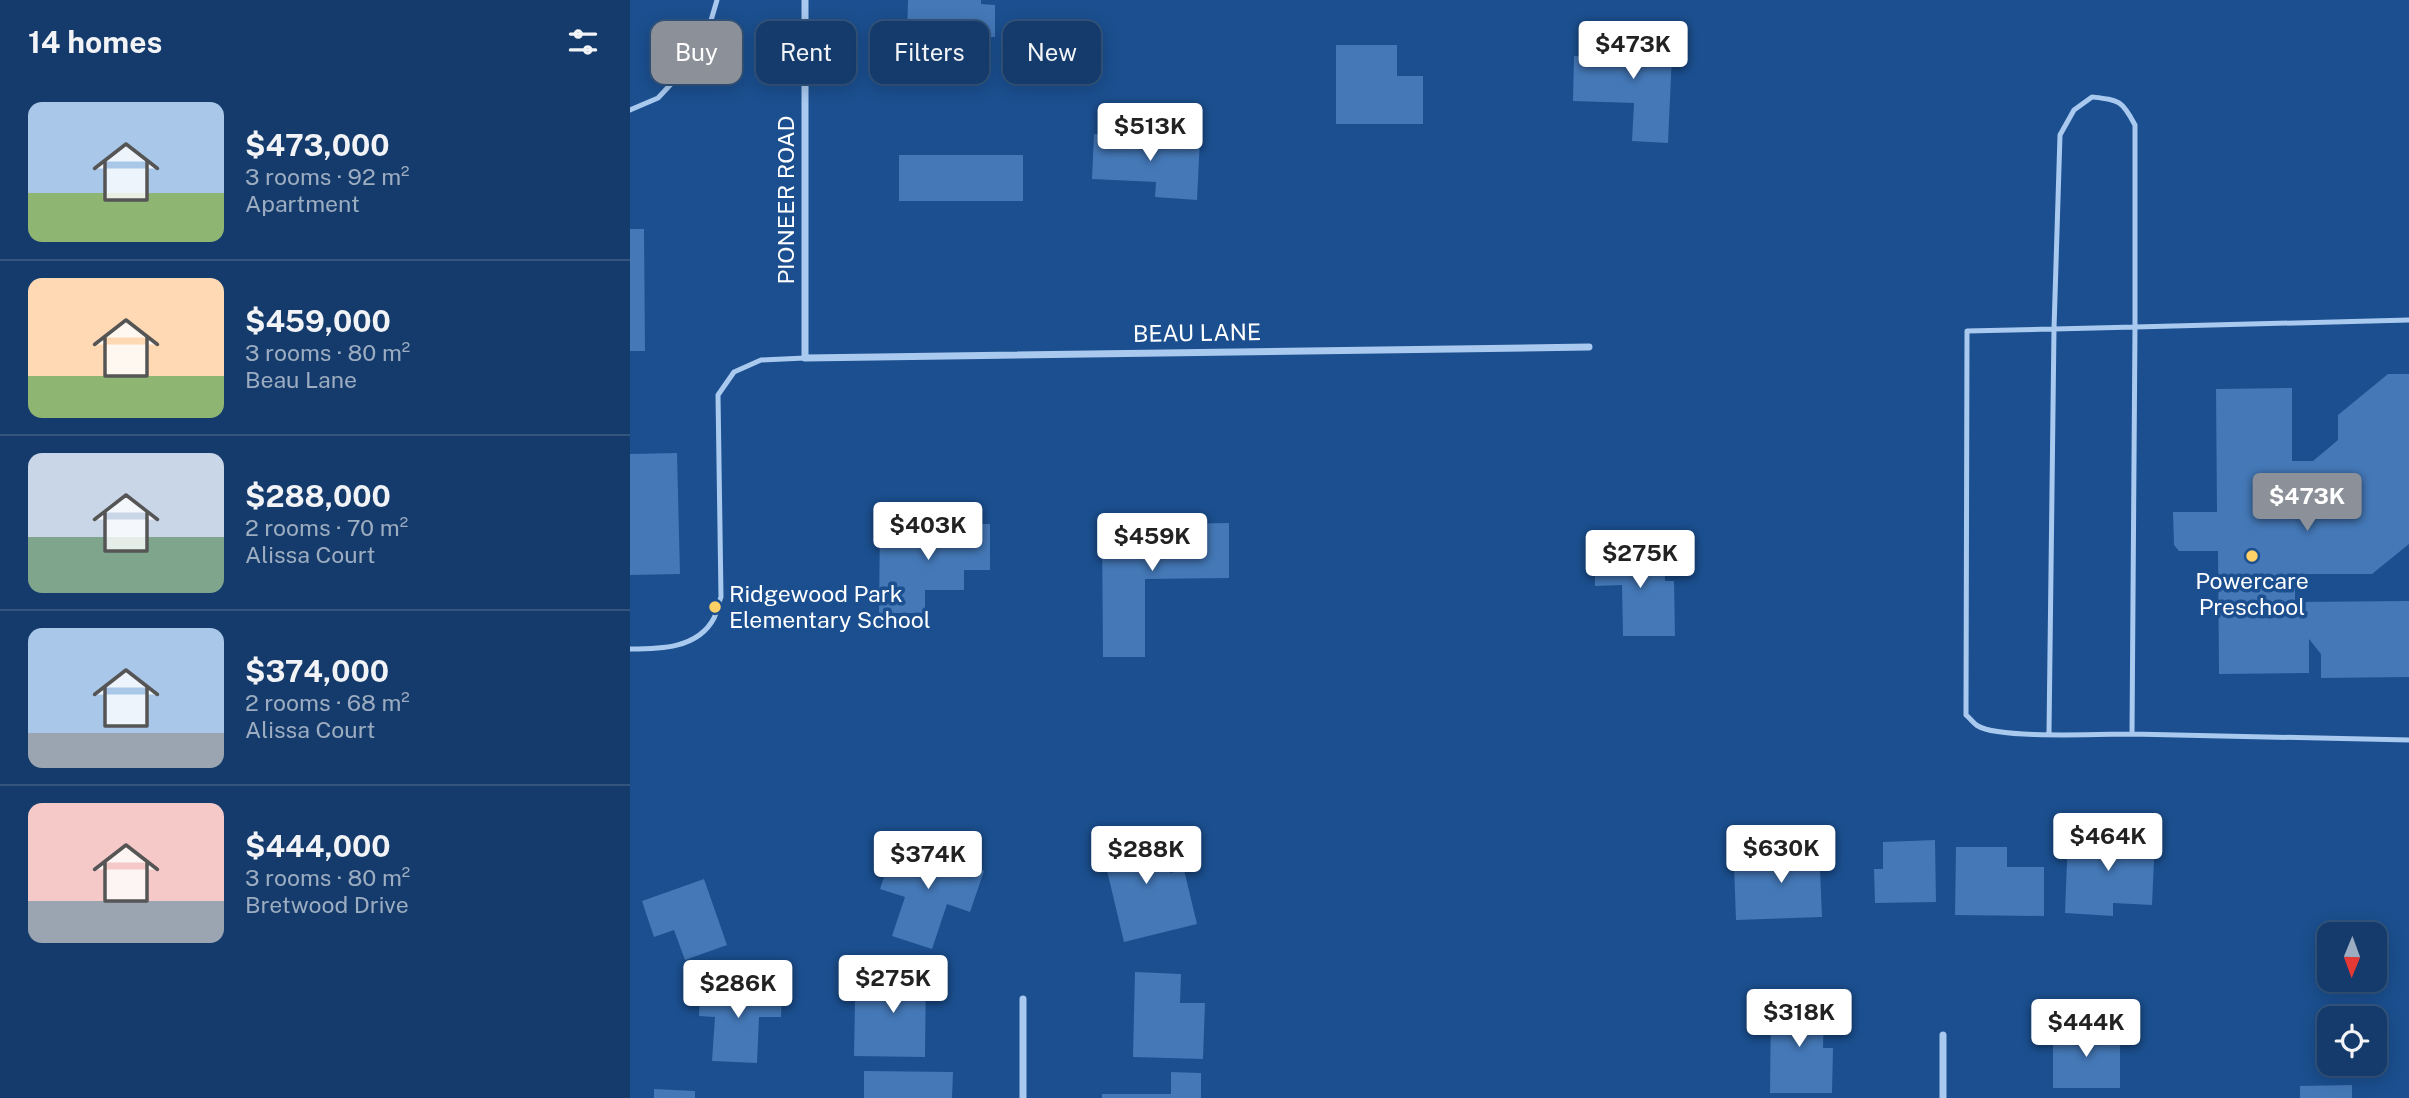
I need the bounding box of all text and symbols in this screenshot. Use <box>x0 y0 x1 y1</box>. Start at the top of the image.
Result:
chip: Buy <box>651 21 742 84</box>
chip: Rent <box>756 21 856 84</box>
chip: Filters <box>870 21 989 84</box>
chip: New <box>1003 21 1101 84</box>
pin: $473K <box>1584 22 1682 81</box>
icon: filters <box>564 23 602 61</box>
text: 14 homes <box>28 24 162 60</box>
text: $473K <box>1595 30 1671 57</box>
pin: $513K <box>1101 104 1199 163</box>
text: $513K <box>1114 112 1186 139</box>
street label: PIONEER ROAD <box>772 115 799 285</box>
text: $473,000 <box>245 127 390 163</box>
icon: home <box>84 130 168 214</box>
text: 3 rooms · 92 m² <box>245 163 410 190</box>
text: Apartment <box>245 190 360 217</box>
text: $459,000 <box>245 303 391 339</box>
icon: home <box>84 306 168 390</box>
street label: BEAU LANE <box>1133 318 1261 347</box>
text: 3 rooms · 80 m² <box>245 339 410 366</box>
text: Beau Lane <box>245 366 357 393</box>
pin: $473K <box>2258 474 2356 533</box>
text: $288,000 <box>245 478 391 514</box>
icon: home <box>84 481 168 565</box>
text: $473K <box>2269 482 2345 509</box>
pin: $403K <box>879 503 977 562</box>
text: $403K <box>889 511 967 538</box>
text: 2 rooms · 70 m² <box>245 514 408 541</box>
pin: $459K <box>1103 514 1201 573</box>
text: $459K <box>1113 522 1191 549</box>
pin: $275K <box>1591 530 1689 590</box>
text: $275K <box>1602 539 1678 566</box>
text: Alissa Court <box>245 541 375 568</box>
marker: Powercare Preschool <box>2244 548 2260 564</box>
place label: Powercare Preschool <box>2195 567 2309 620</box>
place label: Ridgewood Park Elementary School <box>729 580 931 633</box>
marker: Ridgewood Park Elementary School <box>707 599 723 615</box>
text: $374,000 <box>245 653 389 689</box>
icon: home <box>84 656 168 740</box>
text: 2 rooms · 68 m² <box>245 689 410 716</box>
text: Alissa Court <box>245 716 375 743</box>
pin: $464K <box>2059 814 2157 873</box>
text: $464K <box>2069 822 2147 849</box>
pin: $288K <box>1097 826 1195 886</box>
pin: $630K <box>1732 826 1830 885</box>
text: $444,000 <box>245 828 391 864</box>
icon: home <box>84 831 168 915</box>
pin: $374K <box>879 832 977 891</box>
text: $630K <box>1742 834 1820 861</box>
text: $288K <box>1107 835 1185 862</box>
text: $374K <box>890 840 966 867</box>
text: 3 rooms · 80 m² <box>245 864 410 891</box>
text: Bretwood Drive <box>245 891 409 918</box>
north arrow <box>2317 922 2387 992</box>
map controls <box>2317 922 2387 1076</box>
pin: $275K <box>844 956 942 1015</box>
pin: $286K <box>689 960 787 1020</box>
text: $275K <box>855 964 931 991</box>
text: $286K <box>699 969 777 996</box>
pin: $318K <box>1750 990 1848 1049</box>
text: $318K <box>1763 998 1835 1025</box>
pin: $444K <box>2037 1000 2135 1059</box>
button: locate <box>2317 1006 2387 1076</box>
text: $444K <box>2047 1008 2125 1035</box>

